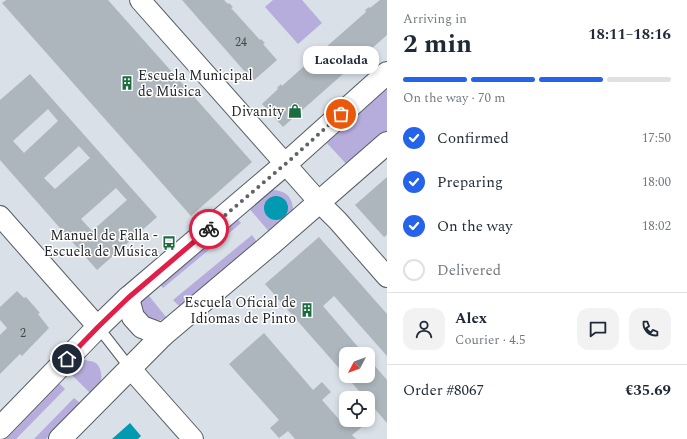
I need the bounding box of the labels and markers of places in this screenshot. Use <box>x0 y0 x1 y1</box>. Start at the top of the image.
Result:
callout: Lacolada <box>303 46 379 74</box>
place label: Escuela Municipal de Música <box>138 65 253 102</box>
building icon: Escuela Municipal de Música <box>119 75 135 91</box>
pin <box>324 97 358 131</box>
place label: Divanity <box>231 101 285 122</box>
shop icon: Divanity <box>287 103 303 119</box>
place label: Manuel de Falla - Escuela de Música <box>44 225 158 262</box>
bus stop icon: Manuel de Falla - Escuela de Música <box>161 235 177 251</box>
place label: Escuela Oficial de Idiomas de Pinto <box>184 292 296 329</box>
building icon: Escuela Oficial de Idiomas de Pinto <box>299 302 315 318</box>
pin <box>50 342 84 376</box>

